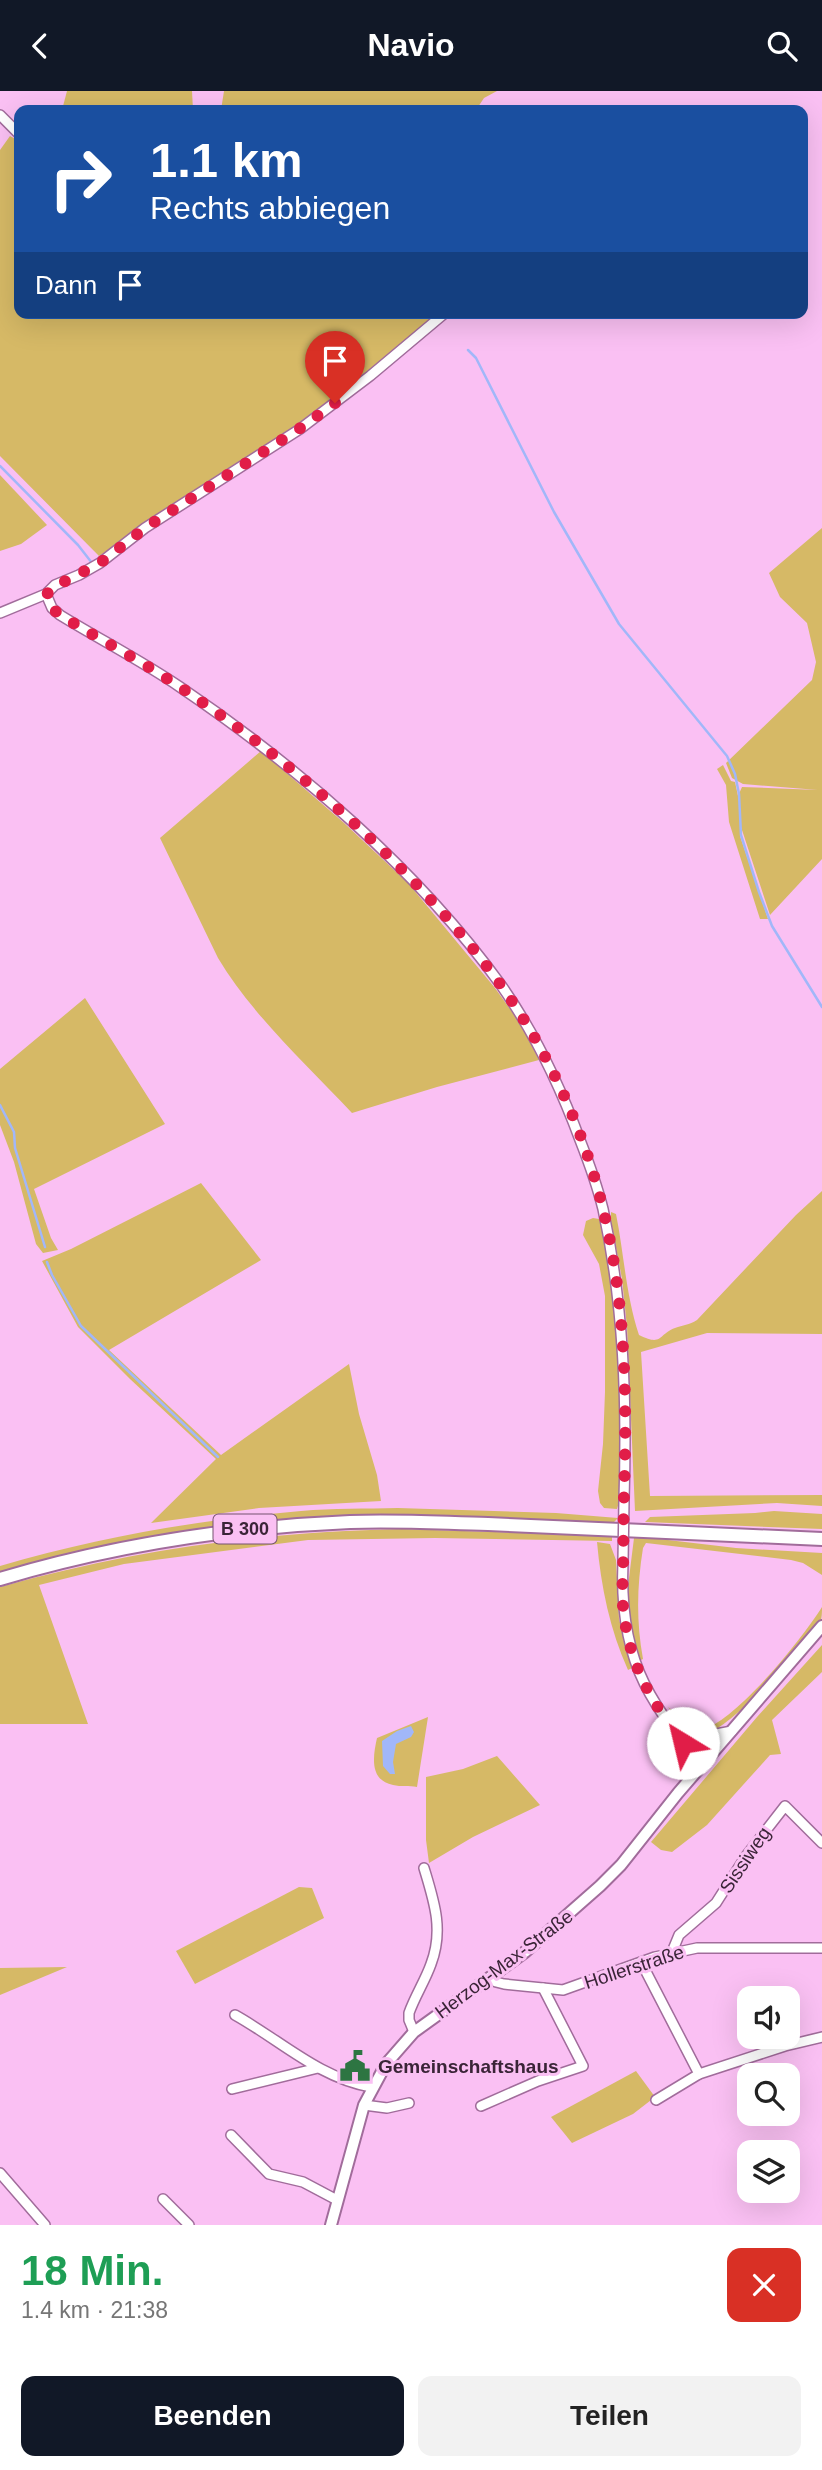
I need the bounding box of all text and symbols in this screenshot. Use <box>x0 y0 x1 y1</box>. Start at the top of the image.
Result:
icon: back <box>21 27 59 65</box>
text: Navio <box>367 27 455 63</box>
icon: search <box>763 27 801 65</box>
icon: right <box>35 133 126 224</box>
text: 1.1 km <box>150 133 303 187</box>
text: Rechts abbiegen <box>150 190 390 226</box>
icon: arrive <box>111 266 149 304</box>
text: Dann <box>35 270 97 300</box>
pin <box>305 331 365 403</box>
icon: arrive <box>316 342 354 380</box>
road number: B 300 <box>214 1514 276 1543</box>
position arrow <box>646 1706 720 1780</box>
street label: Sissiweg <box>715 1823 775 1897</box>
street label: Herzog-Max-Straße <box>431 1905 577 2023</box>
street label: Hollerstraße <box>582 1941 686 1993</box>
map controls <box>737 1986 800 2203</box>
button: sound <box>737 1986 800 2049</box>
public building icon: Gemeinschaftshaus <box>338 2049 372 2083</box>
place label: Gemeinschaftshaus <box>378 2056 559 2077</box>
button: search <box>737 2063 800 2126</box>
button: layers <box>737 2140 800 2203</box>
text: 18 Min. <box>21 2247 163 2294</box>
button: close <box>727 2248 801 2322</box>
text: 1.4 km · 21:38 <box>21 2297 168 2323</box>
button: Beenden <box>21 2376 404 2456</box>
button: Teilen <box>418 2376 801 2456</box>

